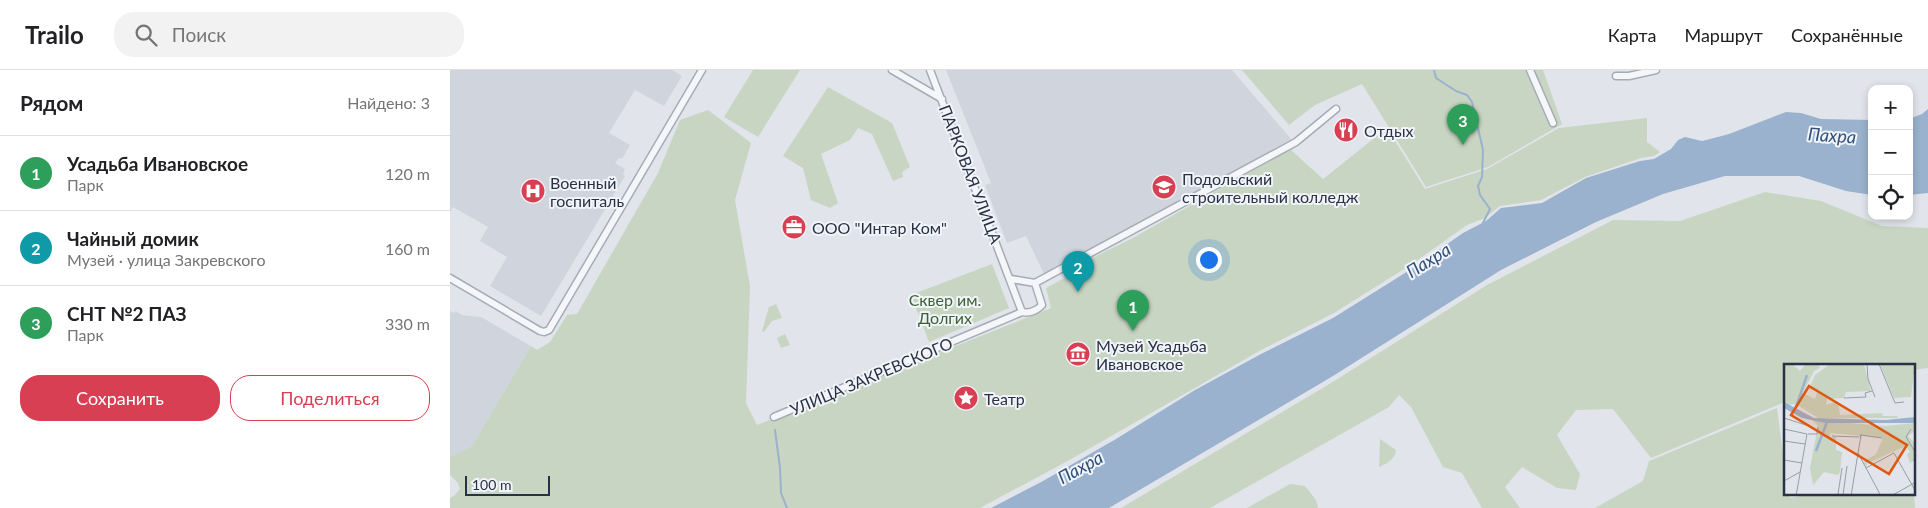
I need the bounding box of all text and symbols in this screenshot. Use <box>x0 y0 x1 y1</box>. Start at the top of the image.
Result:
search box <box>114 12 464 57</box>
text: Trailo <box>25 20 84 49</box>
icon: search <box>132 21 160 49</box>
text: Поиск <box>172 23 226 46</box>
text: Карта <box>1608 24 1656 46</box>
text: Маршрут <box>1684 24 1763 46</box>
text: Сохранённые <box>1791 24 1903 46</box>
map controls <box>1868 85 1913 220</box>
button: + <box>1868 85 1913 130</box>
text: Рядом <box>20 90 83 115</box>
text: Найдено: 3 <box>347 93 430 112</box>
street label: ПАРКОВАЯ УЛИЦА <box>936 102 1006 246</box>
pin: 3 <box>1447 104 1479 145</box>
restaurant icon: Отдых <box>1333 117 1359 143</box>
place label: Отдых <box>1364 121 1413 140</box>
water label: Пахра <box>1807 122 1857 148</box>
button: − <box>1868 130 1913 175</box>
text: Усадьба Ивановское <box>67 152 248 175</box>
text: 1 <box>31 164 41 183</box>
text: 120 m <box>385 164 430 183</box>
place label: Подольский строительный колледж <box>1182 169 1359 206</box>
place label: Военный госпиталь <box>550 173 624 210</box>
school or university icon: Подольский строительный колледж <box>1151 174 1177 200</box>
text: Парк <box>67 175 104 194</box>
button: locate <box>1868 175 1913 220</box>
hospital icon: Военный госпиталь <box>520 178 546 204</box>
office icon: ООО "Интар Ком" <box>781 214 807 240</box>
place label: ООО "Интар Ком" <box>812 218 947 237</box>
text: Чайный домик <box>67 227 199 250</box>
water label: Пахра <box>1402 238 1454 282</box>
text: 2 <box>31 239 41 258</box>
text: 160 m <box>385 239 430 258</box>
your location <box>1196 247 1222 273</box>
text: Музей · улица Закревского <box>67 250 266 269</box>
pin: 2 <box>1062 251 1094 292</box>
park label: Сквер им. Долгих <box>909 290 981 327</box>
pin: 1 <box>1117 290 1149 331</box>
text: СНТ №2 ПАЗ <box>67 302 187 325</box>
text: 3 <box>31 314 41 333</box>
text: 330 m <box>385 314 430 333</box>
text: Парк <box>67 325 104 344</box>
street label: УЛИЦА ЗАКРЕВСКОГО <box>787 333 955 419</box>
place label: Музей Усадьба Ивановское <box>1096 336 1207 373</box>
museum icon: Музей Усадьба Ивановское <box>1065 341 1091 367</box>
inset map <box>1784 364 1916 496</box>
button: Сохранить <box>20 375 220 421</box>
button: Поделиться <box>230 375 430 421</box>
place icon: Театр <box>953 385 979 411</box>
place label: Театр <box>984 389 1025 408</box>
water label: Пахра <box>1054 446 1106 488</box>
scale bar <box>465 473 550 496</box>
text: 100 m <box>472 476 511 493</box>

